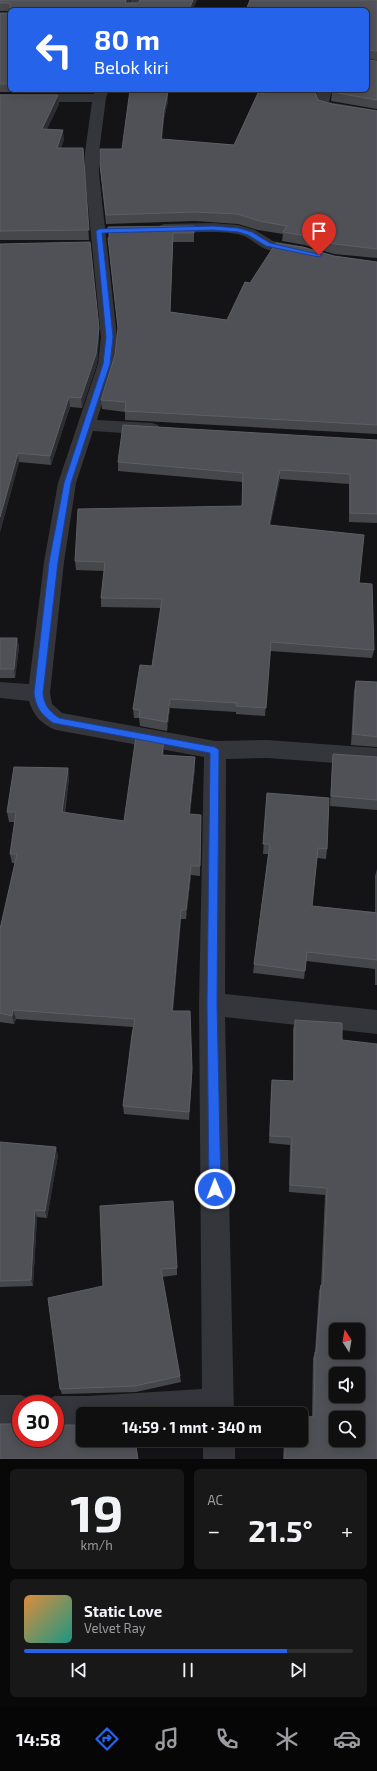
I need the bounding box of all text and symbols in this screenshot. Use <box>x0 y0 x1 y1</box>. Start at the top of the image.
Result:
text: 80 m <box>94 22 160 56</box>
icon: left <box>28 24 80 76</box>
text: Belok kiri <box>94 56 169 78</box>
pin <box>302 214 336 255</box>
icon: arrive <box>308 220 330 242</box>
position arrow <box>194 1168 236 1210</box>
north arrow <box>329 1323 365 1359</box>
map controls <box>329 1323 365 1447</box>
button: sound <box>329 1367 365 1403</box>
speed limit sign: 30 <box>12 1395 64 1447</box>
button: search <box>329 1411 365 1447</box>
text: 14:59 · 1 mnt · 340 m <box>122 1418 262 1436</box>
text: 19 <box>70 1480 123 1542</box>
text: AC <box>208 1492 223 1508</box>
text: 21.5° <box>248 1512 313 1548</box>
text: − <box>208 1517 220 1543</box>
text: + <box>341 1517 353 1543</box>
text: km/h <box>81 1537 113 1553</box>
text: Static Love <box>84 1602 162 1620</box>
text: Velvet Ray <box>84 1620 146 1636</box>
icon: previous <box>68 1659 90 1681</box>
icon: pause <box>177 1659 199 1681</box>
icon: next <box>287 1659 309 1681</box>
icon: directions <box>93 1725 121 1753</box>
icon: music <box>153 1725 181 1753</box>
icon: phone <box>213 1725 241 1753</box>
icon: climate <box>273 1725 301 1753</box>
icon: car <box>333 1725 361 1753</box>
text: 14:58 <box>16 1728 61 1750</box>

